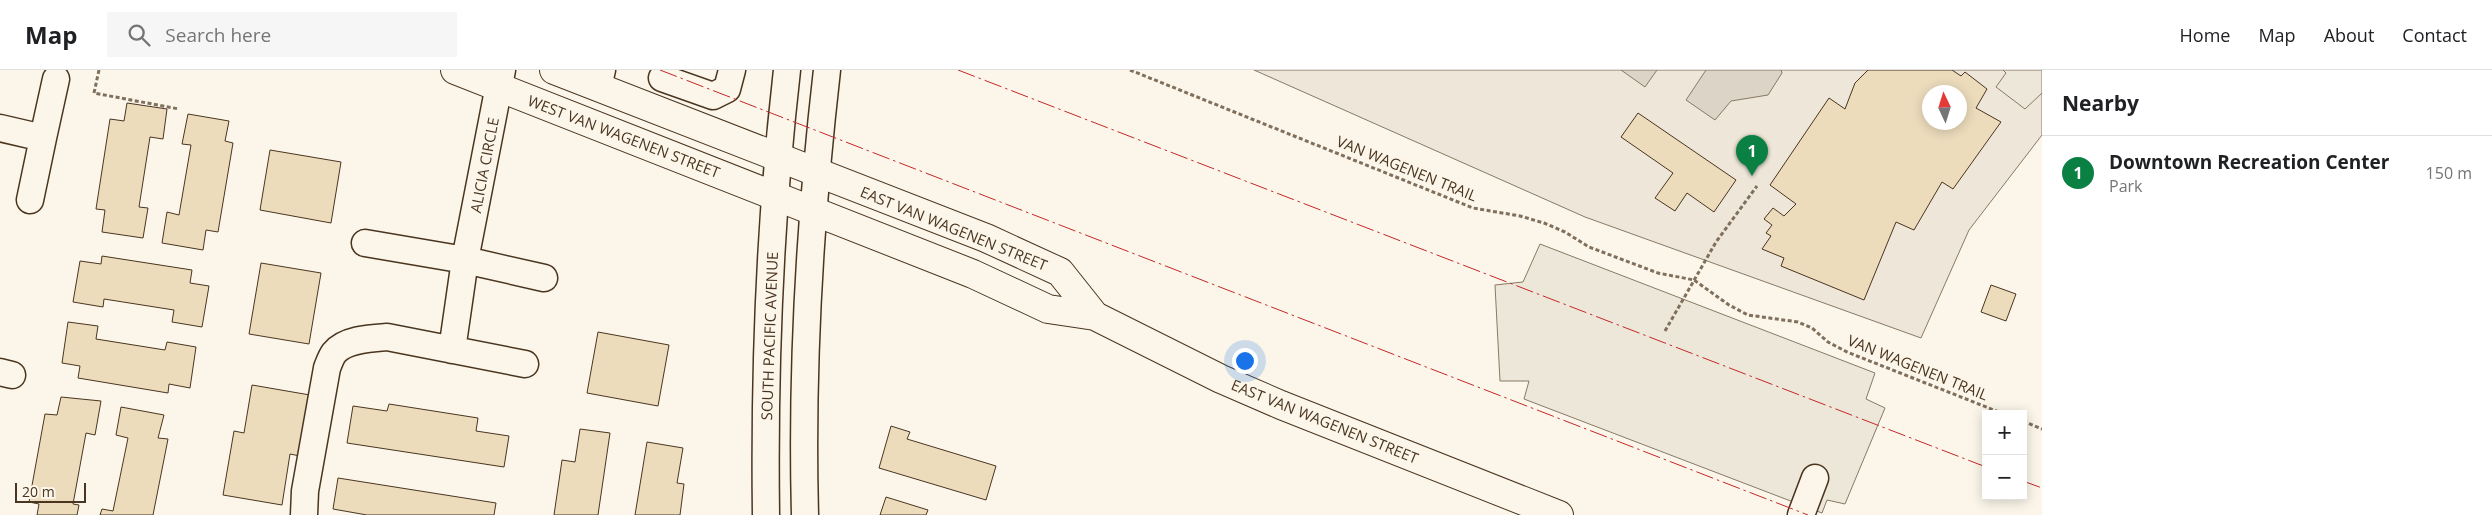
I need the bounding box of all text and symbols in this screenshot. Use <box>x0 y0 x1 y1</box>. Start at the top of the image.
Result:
search box <box>107 12 457 57</box>
text: Map <box>25 18 77 51</box>
icon: search <box>125 21 153 49</box>
text: Search here <box>165 22 271 48</box>
text: Home <box>2180 23 2230 47</box>
text: Map <box>2258 23 2296 47</box>
text: About <box>2324 23 2374 47</box>
text: Contact <box>2402 23 2467 47</box>
north arrow <box>1922 85 1967 130</box>
text: Nearby <box>2062 89 2139 117</box>
street label: WEST VAN WAGENEN STREET <box>525 90 724 182</box>
street label: ALICIA CIRCLE <box>465 115 503 215</box>
street label: VAN WAGENEN TRAIL <box>1334 131 1480 205</box>
pin: 1 <box>1736 135 1768 176</box>
text: Downtown Recreation Center <box>2109 149 2389 175</box>
text: 1 <box>2073 162 2083 184</box>
text: 150 m <box>2426 162 2472 184</box>
text: Park <box>2109 175 2142 197</box>
street label: EAST VAN WAGENEN STREET <box>858 181 1051 275</box>
street label: SOUTH PACIFIC AVENUE <box>756 251 782 421</box>
street label: VAN WAGENEN TRAIL <box>1845 330 1991 404</box>
your location <box>1232 348 1258 374</box>
street label: EAST VAN WAGENEN STREET <box>1229 374 1422 468</box>
map controls <box>1982 410 2027 500</box>
button: + <box>1982 410 2027 455</box>
button: − <box>1982 455 2027 500</box>
scale bar <box>15 480 86 503</box>
text: 20 m <box>22 482 55 501</box>

